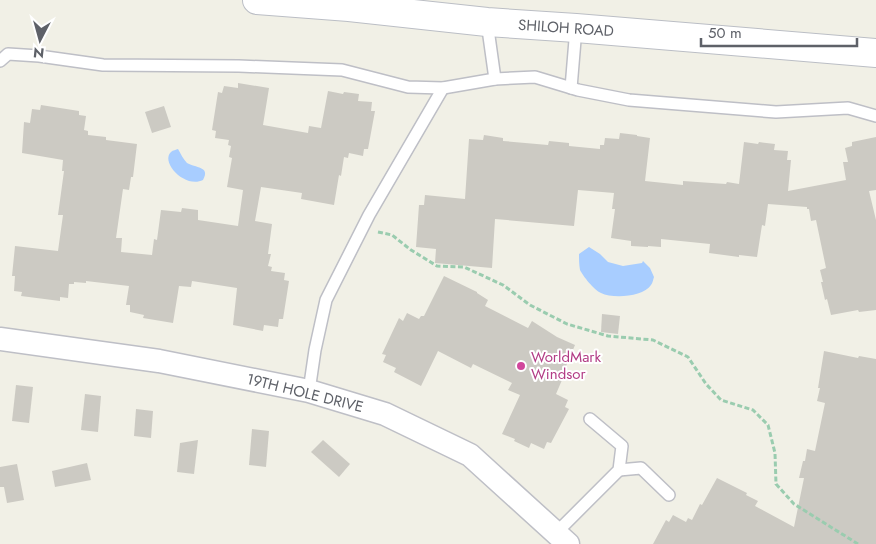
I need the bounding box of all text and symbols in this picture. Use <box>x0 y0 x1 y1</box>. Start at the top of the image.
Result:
street label: SHILOH ROAD <box>517 14 615 42</box>
north arrow <box>15 15 65 65</box>
scale bar <box>701 15 857 47</box>
text: 50 m <box>708 22 742 44</box>
text: N <box>32 42 45 63</box>
place label: WorldMark Windsor <box>531 346 601 385</box>
marker: WorldMark Windsor <box>515 360 527 372</box>
street label: 19TH HOLE DRIVE <box>244 368 366 418</box>

